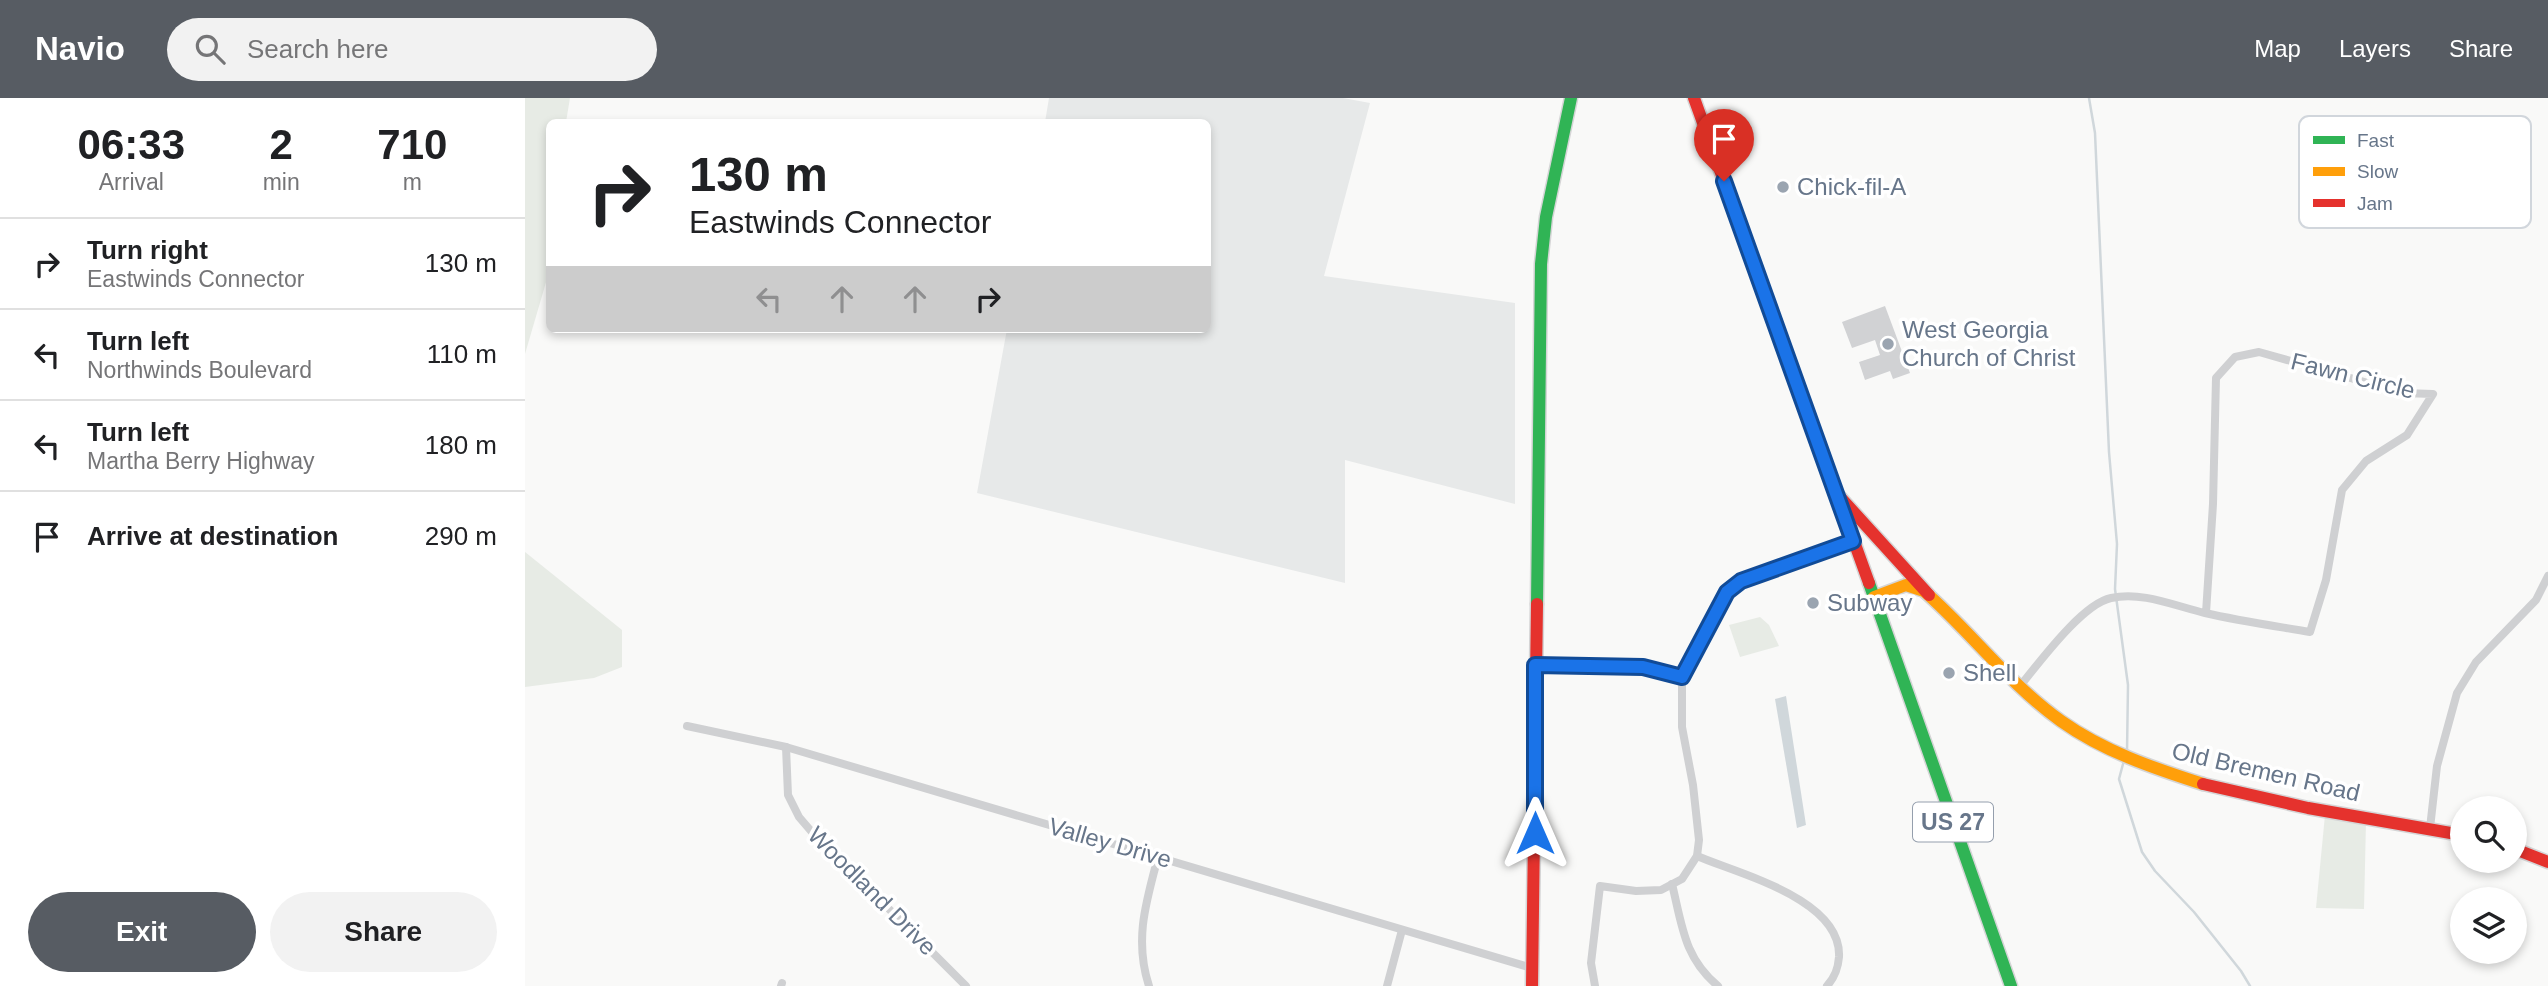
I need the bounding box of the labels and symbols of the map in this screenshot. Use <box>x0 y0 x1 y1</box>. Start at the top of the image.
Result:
pin <box>1694 109 1754 181</box>
legend <box>2299 116 2531 228</box>
text: Fast <box>2357 130 2395 151</box>
text: Slow <box>2357 161 2398 182</box>
place label: Chick-fil-A <box>1797 173 1906 200</box>
marker: Chick-fil-A <box>1775 179 1791 195</box>
text: Jam <box>2357 193 2393 214</box>
place label: West Georgia Church of Christ <box>1902 316 2076 371</box>
marker: West Georgia Church of Christ <box>1880 336 1896 352</box>
street label: Fawn Circle <box>2288 347 2418 404</box>
place label: Subway <box>1827 589 1912 616</box>
marker: Subway <box>1805 595 1821 611</box>
place label: Shell <box>1963 659 2016 686</box>
marker: Shell <box>1941 665 1957 681</box>
street label: Old Bremen Road <box>2169 737 2363 806</box>
position arrow <box>1498 796 1572 870</box>
road number: US 27 <box>1913 802 1993 842</box>
street label: Valley Drive <box>1046 812 1175 873</box>
street label: Woodland Drive <box>803 821 942 960</box>

